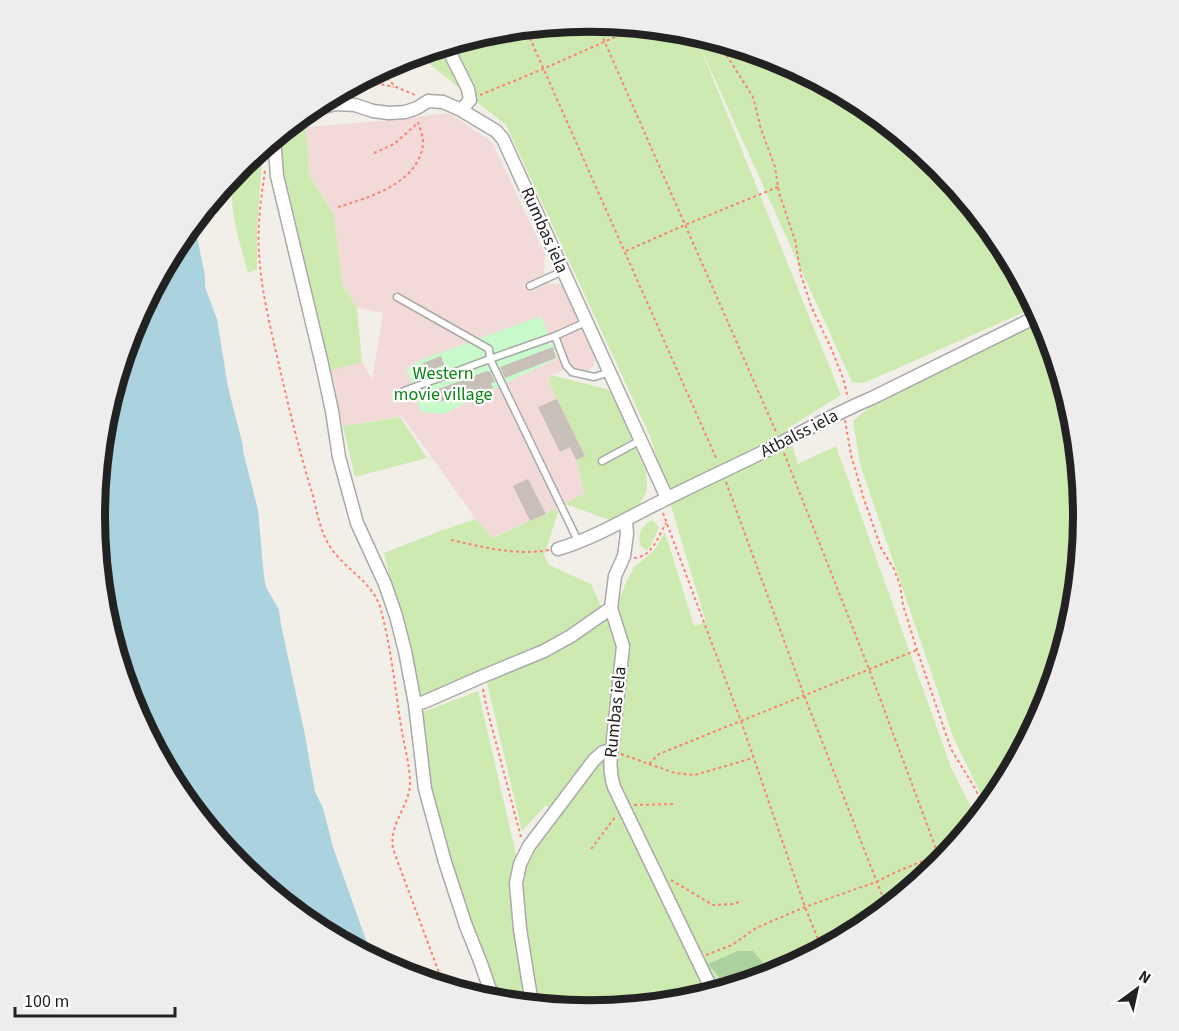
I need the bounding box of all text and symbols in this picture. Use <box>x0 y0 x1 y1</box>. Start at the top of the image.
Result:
street label: Rumbas iela <box>514 183 575 277</box>
park label: Western movie village <box>394 361 492 407</box>
street label: Atbalss iela <box>756 403 843 464</box>
street label: Rumbas iela <box>598 665 633 759</box>
north arrow <box>1107 959 1167 1019</box>
text: N <box>1134 965 1155 989</box>
scale bar <box>15 980 176 1018</box>
text: 100 m <box>24 989 69 1014</box>

